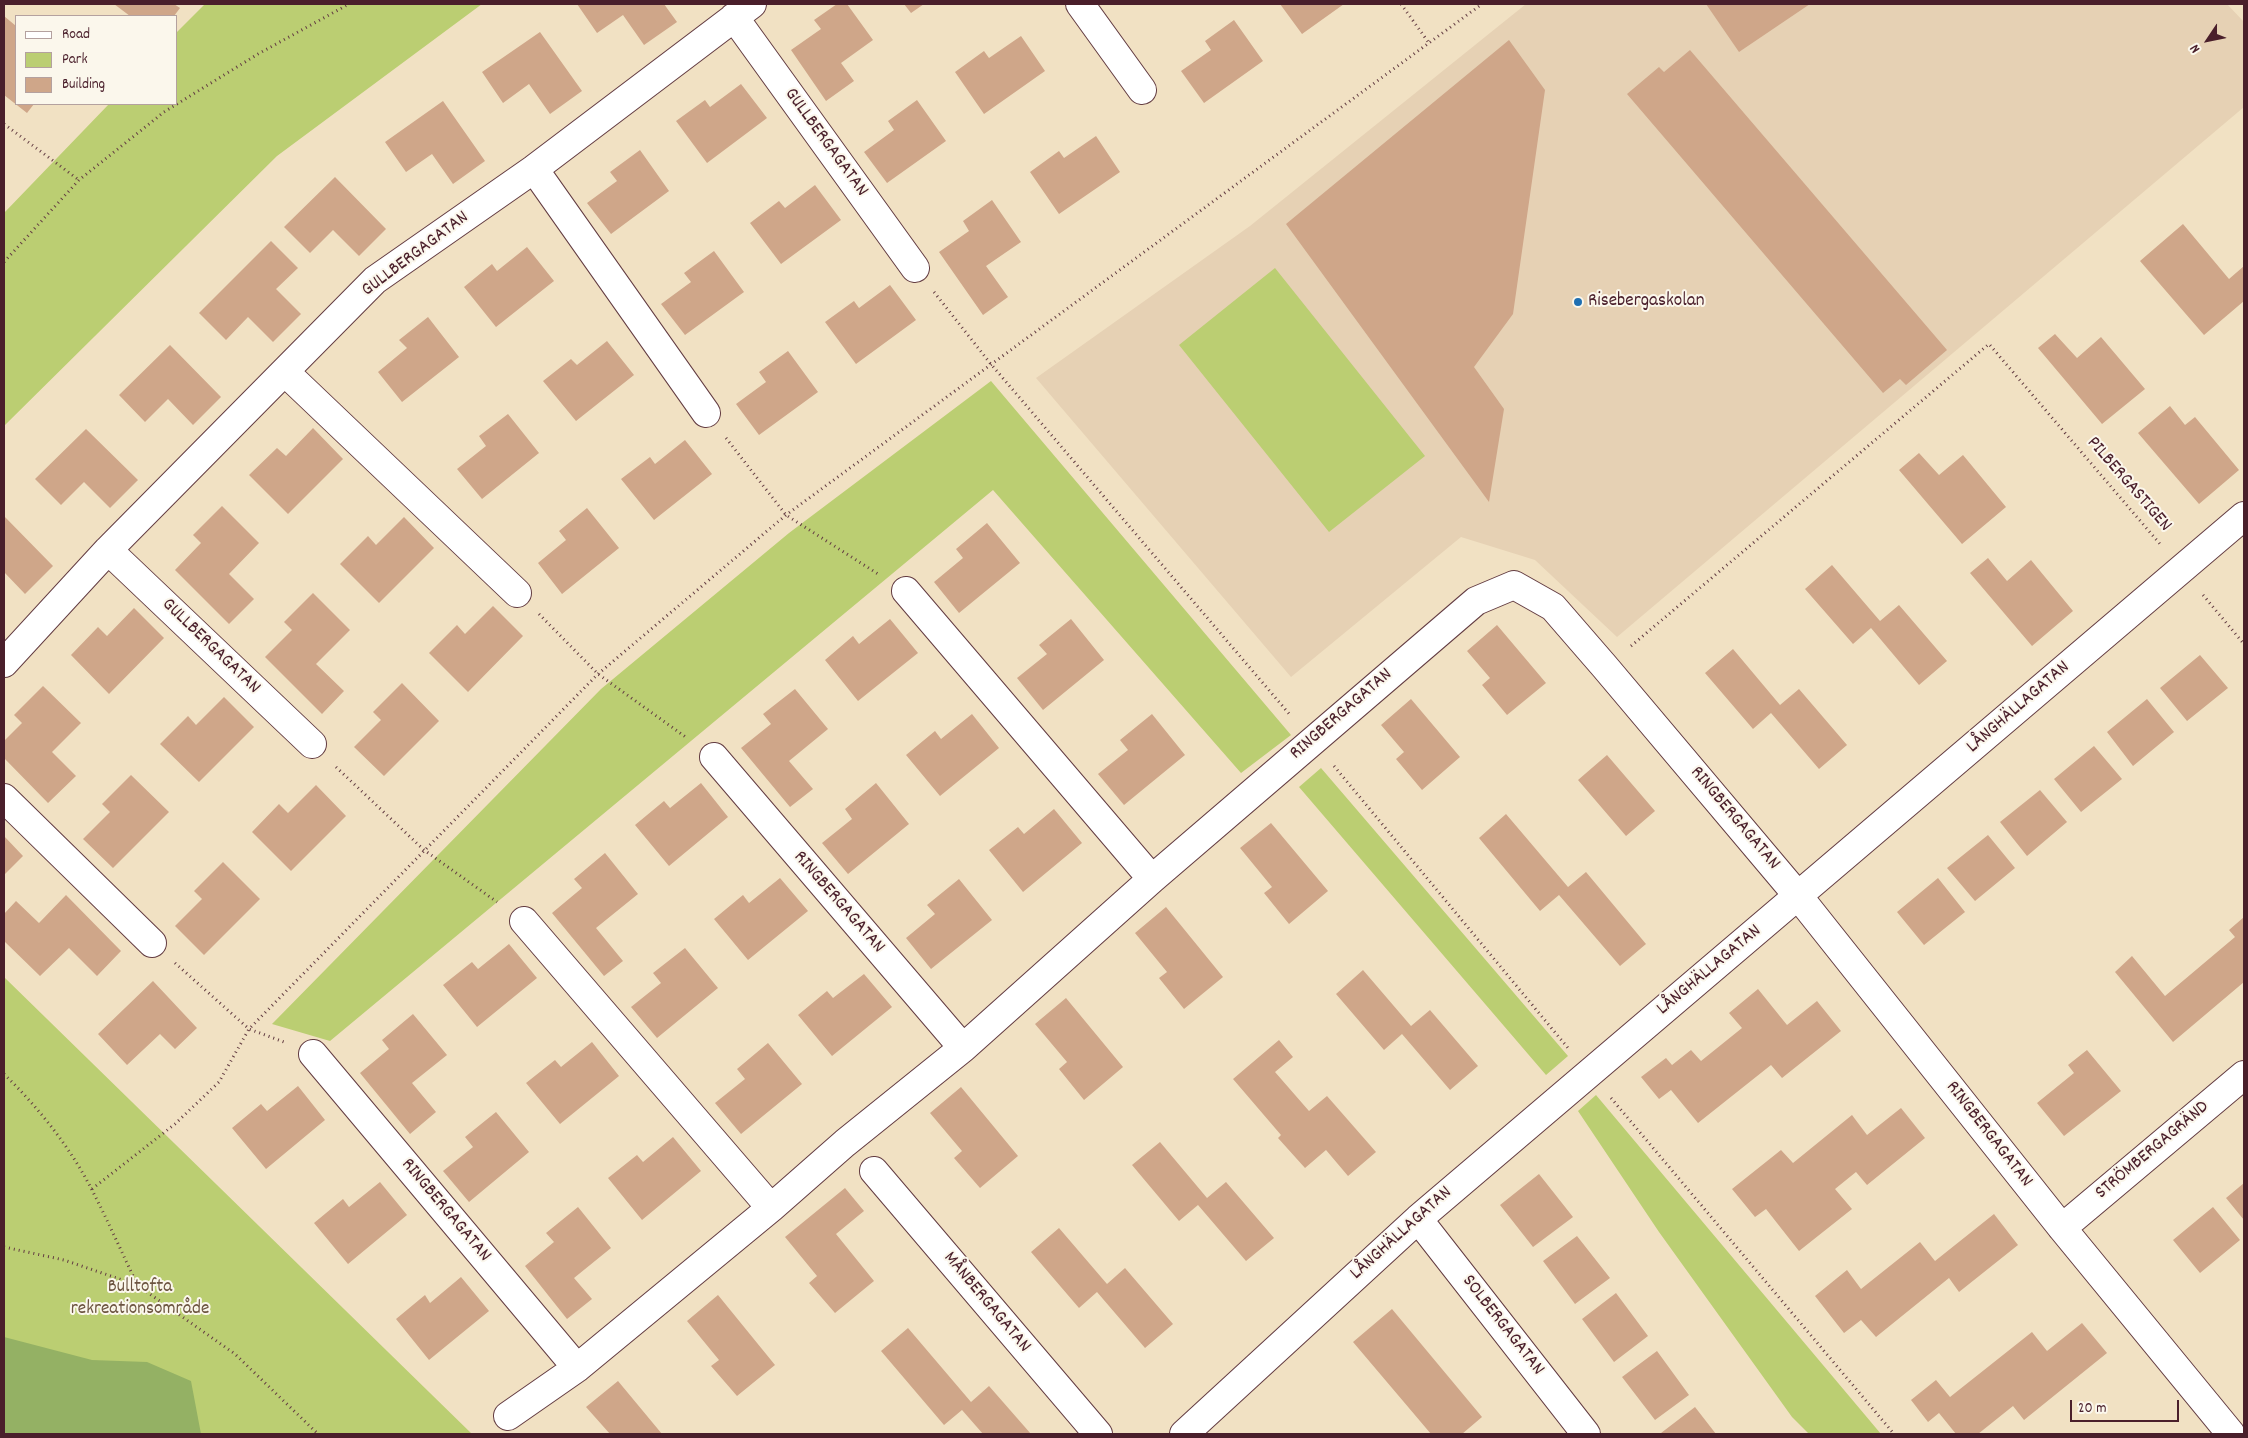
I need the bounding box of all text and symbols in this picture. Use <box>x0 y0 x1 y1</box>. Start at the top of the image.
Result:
legend <box>15 15 178 105</box>
north arrow <box>2183 15 2233 65</box>
text: Road <box>62 24 90 46</box>
text: N <box>2185 40 2206 57</box>
text: Park <box>62 49 88 71</box>
text: Building <box>62 74 105 96</box>
street label: GULLBERGAGATAN <box>778 84 872 202</box>
street label: GULLBERGAGATAN <box>358 207 474 303</box>
place label: Risebergaskolan <box>1588 291 1704 313</box>
marker: Risebergaskolan <box>1572 296 1584 308</box>
street label: PILBERGASTIGEN <box>2080 433 2176 537</box>
street label: GULLBERGAGATAN <box>156 594 264 700</box>
street label: LÅNGHÄLLAGATAN <box>1963 657 2075 759</box>
street label: RINGBERGAGATAN <box>1286 664 1398 766</box>
street label: RINGBERGAGATAN <box>1684 763 1784 875</box>
street label: RINGBERGAGATAN <box>787 847 889 959</box>
street label: LÅNGHÄLLAGATAN <box>1653 921 1767 1021</box>
street label: RINGBERGAGATAN <box>1940 1077 2036 1193</box>
street label: STRÖMBERGAGRÄND <box>2092 1097 2214 1205</box>
street label: RINGBERGAGATAN <box>395 1155 495 1267</box>
street label: LÅNGHÄLLAGATAN <box>1346 1182 1458 1286</box>
street label: MÅNBERGAGATAN <box>937 1248 1035 1358</box>
street label: SOLBERGAGATAN <box>1456 1271 1548 1381</box>
park label: Bulltofta rekreationsområde <box>71 1277 209 1321</box>
scale bar <box>2073 1390 2182 1422</box>
text: 20 m <box>2078 1398 2106 1420</box>

